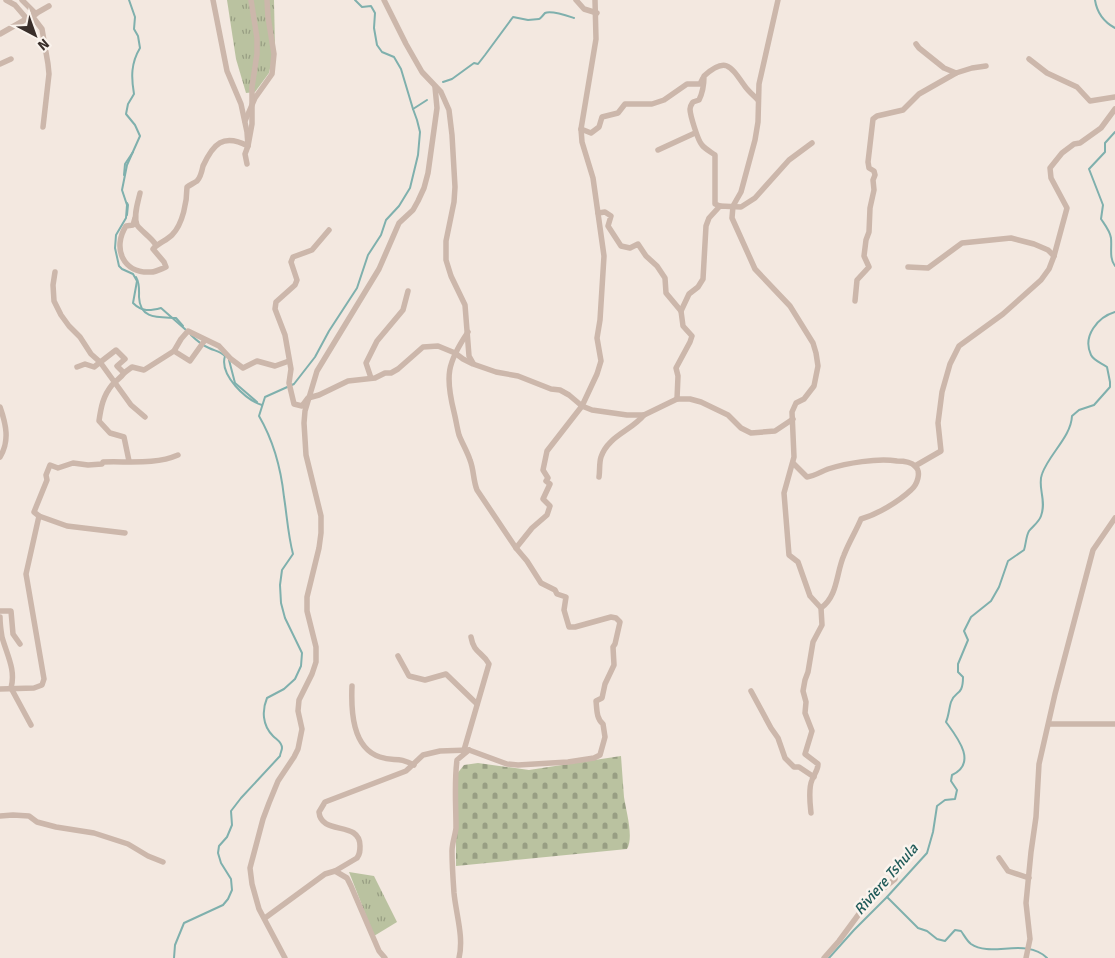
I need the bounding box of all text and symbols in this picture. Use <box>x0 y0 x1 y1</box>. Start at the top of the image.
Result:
north arrow <box>10 10 60 60</box>
text: N <box>34 35 52 54</box>
water label: Riviere Tshula <box>850 839 922 918</box>

